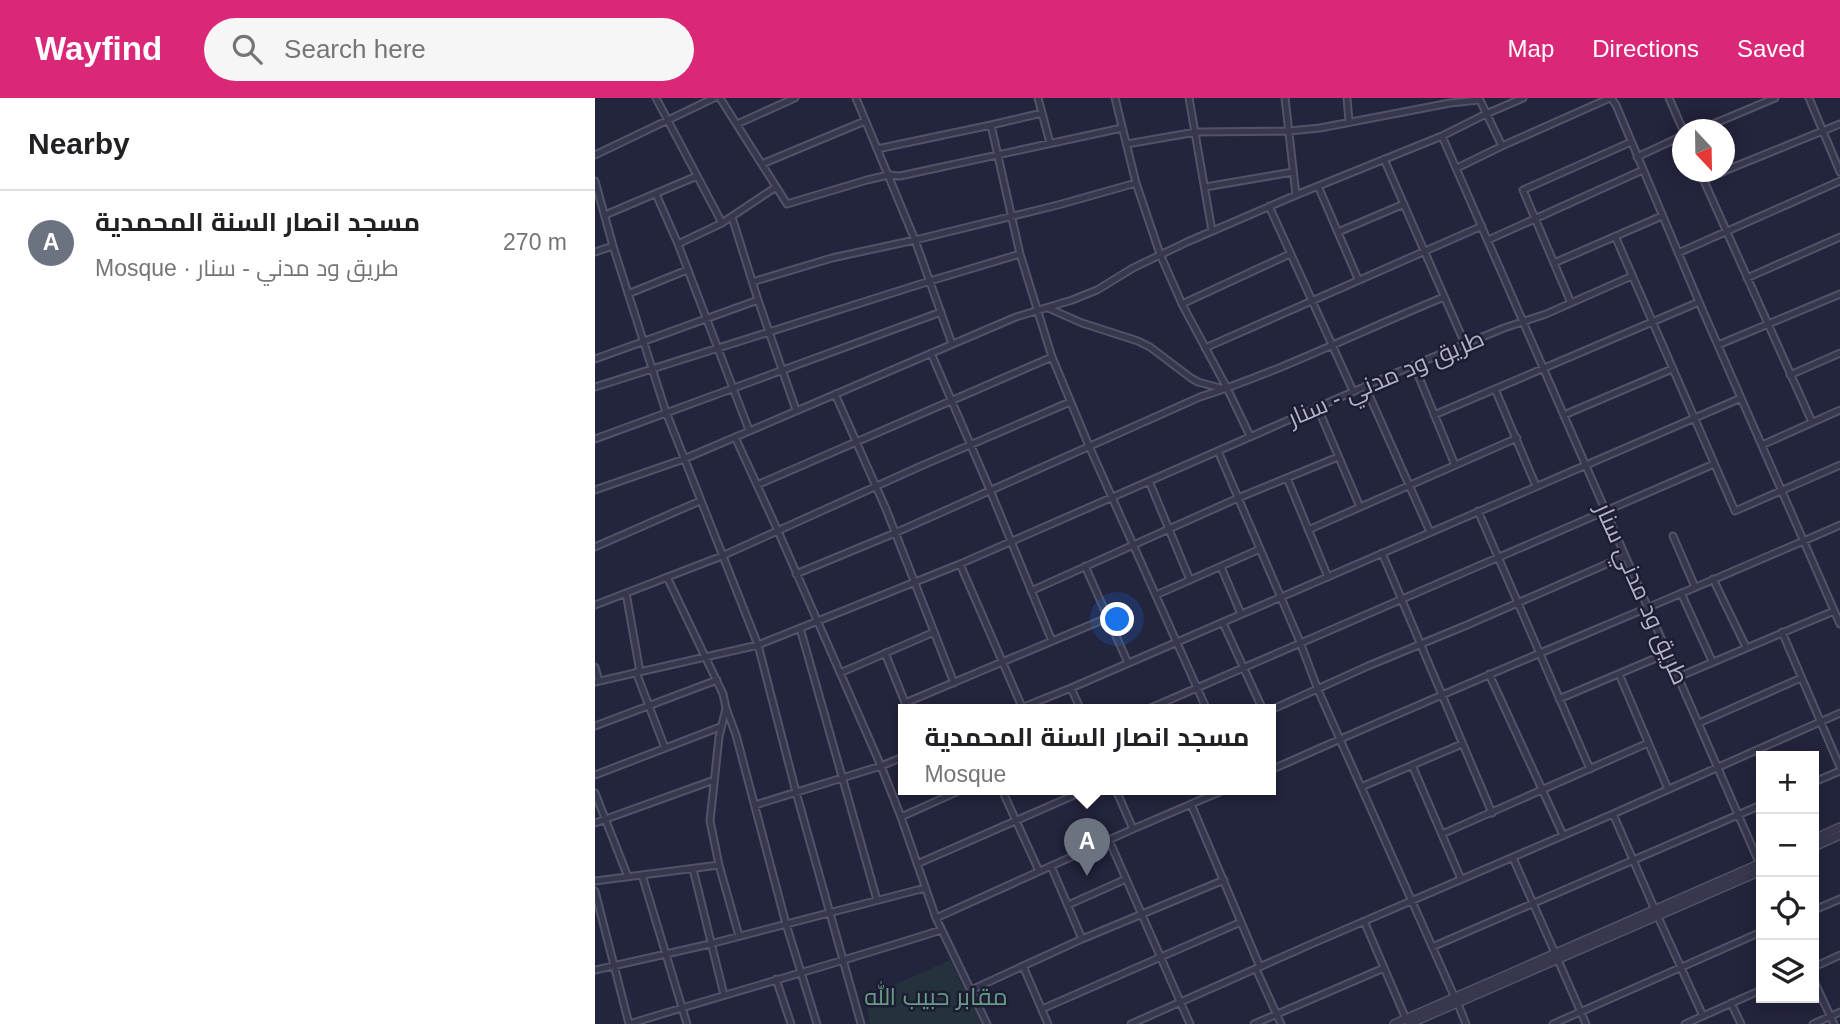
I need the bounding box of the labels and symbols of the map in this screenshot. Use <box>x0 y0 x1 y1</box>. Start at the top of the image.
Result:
north arrow <box>1672 119 1735 182</box>
street label: طريق ود مدني - سنار <box>1282 324 1490 437</box>
street label: طريق ود مدني سنار <box>1584 497 1695 691</box>
your location <box>1100 602 1134 636</box>
pin: A <box>1064 818 1110 876</box>
park label: مقابر حبيب الله <box>864 981 1008 1010</box>

